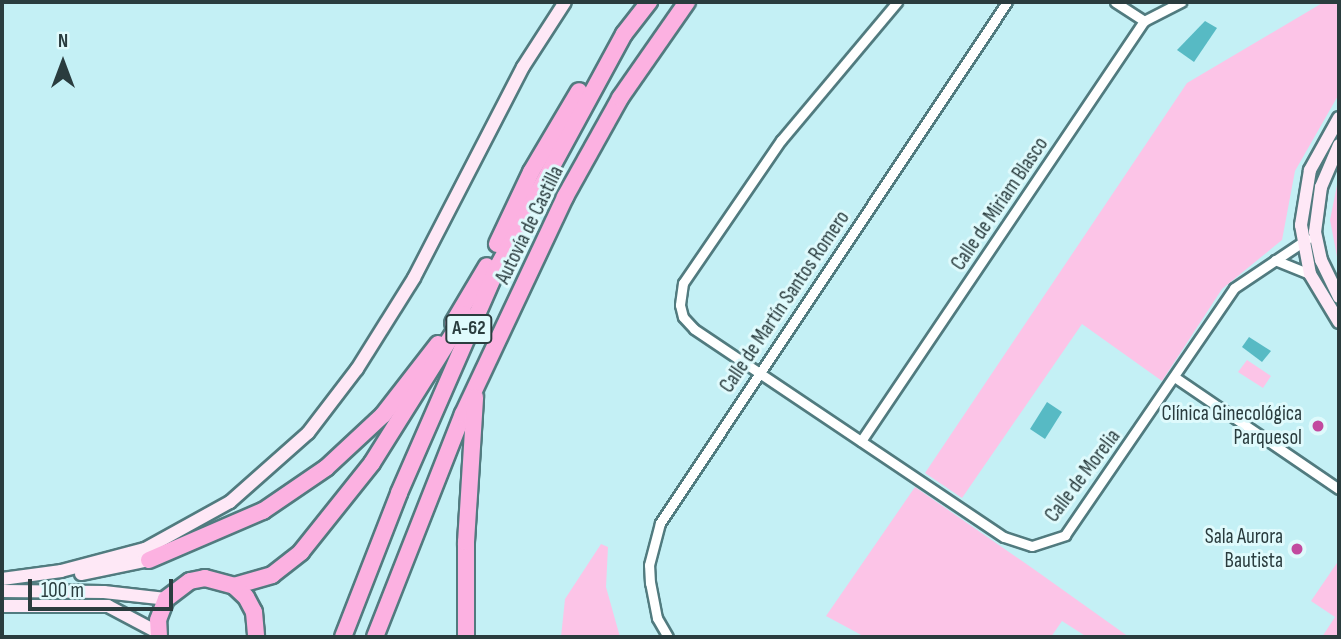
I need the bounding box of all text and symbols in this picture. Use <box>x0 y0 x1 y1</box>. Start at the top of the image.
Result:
north arrow <box>28 28 98 98</box>
text: N <box>58 30 68 53</box>
street label: Calle de Miriam Blasco <box>946 133 1054 275</box>
street label: Autovía de Castilla <box>491 162 569 288</box>
street label: Calle de Martín Santos Romero <box>715 206 855 398</box>
road number: A-62 <box>444 314 494 344</box>
place label: Clínica Ginecológica Parquesol <box>1162 401 1302 451</box>
marker: Clínica Ginecológica Parquesol <box>1308 416 1328 436</box>
street label: Calle de Morelia <box>1040 425 1126 527</box>
place label: Sala Aurora Bautista <box>1205 524 1283 574</box>
marker: Sala Aurora Bautista <box>1289 541 1305 557</box>
scale bar <box>32 566 177 610</box>
text: 100 m <box>41 578 84 603</box>

